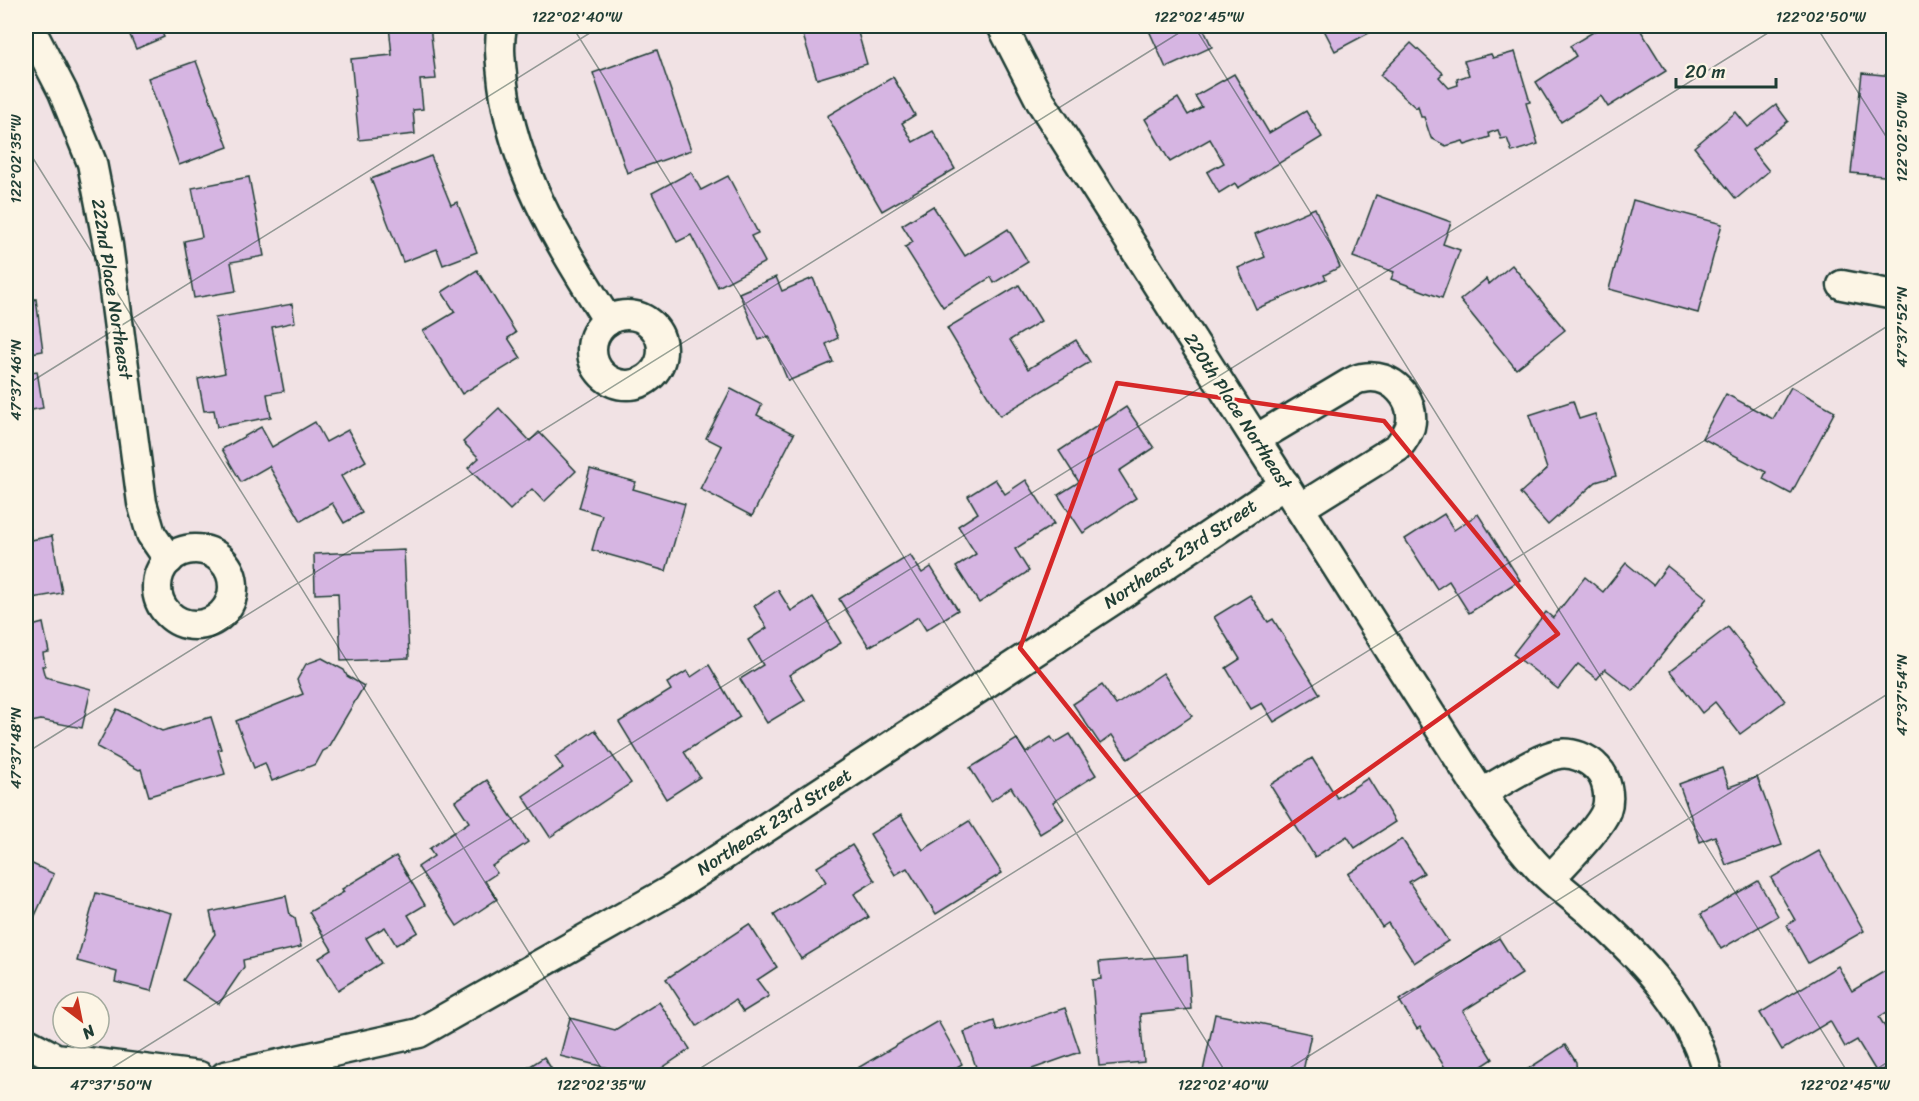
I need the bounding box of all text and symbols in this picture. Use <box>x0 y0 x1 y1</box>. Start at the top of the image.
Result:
text: 122°02'40"W <box>532 4 623 30</box>
text: 122°02'45"W <box>1154 4 1245 30</box>
text: 122°02'50"W <box>1776 4 1867 30</box>
scale bar <box>1676 51 1776 89</box>
text: 20 m <box>1685 56 1725 88</box>
text: 122°02'50"W <box>1889 91 1915 182</box>
text: 122°02'35"W <box>3 114 29 204</box>
street label: 222nd Place Northeast <box>82 196 142 382</box>
text: 47°37'52"N <box>1889 286 1915 368</box>
street label: 220th Place Northeast <box>1175 326 1301 496</box>
text: 47°37'46"N <box>3 339 29 421</box>
street label: Northeast 23rd Street <box>1096 490 1264 618</box>
text: 47°37'54"N <box>1889 653 1915 736</box>
text: 47°37'48"N <box>3 707 29 789</box>
street label: Northeast 23rd Street <box>690 759 858 884</box>
north arrow <box>51 990 111 1050</box>
text: N <box>76 1017 102 1048</box>
text: 47°37'50"N <box>70 1072 153 1098</box>
text: 122°02'35"W <box>556 1072 646 1098</box>
text: 122°02'40"W <box>1178 1072 1269 1098</box>
text: 122°02'45"W <box>1800 1072 1891 1098</box>

